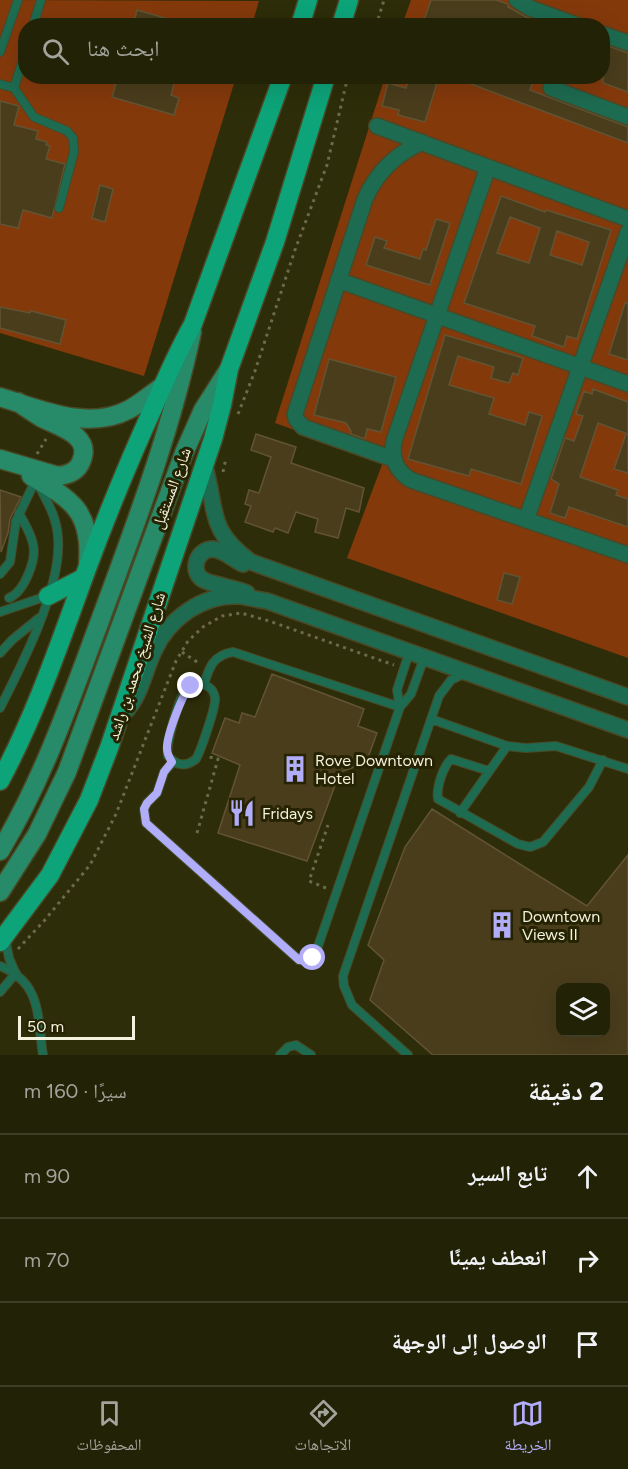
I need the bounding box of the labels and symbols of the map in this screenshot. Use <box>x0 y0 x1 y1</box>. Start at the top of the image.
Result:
street label: شارع المستقبل <box>148 445 196 532</box>
street label: شارع الشيخ محمد بن راشد <box>104 590 170 743</box>
route end <box>177 672 203 698</box>
place label: Rove Downtown Hotel <box>315 751 433 788</box>
building icon: Rove Downtown Hotel <box>280 754 310 784</box>
restaurant icon: Fridays <box>227 798 257 828</box>
place label: Fridays <box>262 804 313 823</box>
place label: Downtown Views II <box>522 907 600 944</box>
building icon: Downtown Views II <box>487 910 517 940</box>
route start <box>299 944 325 970</box>
scale bar <box>18 1013 135 1040</box>

